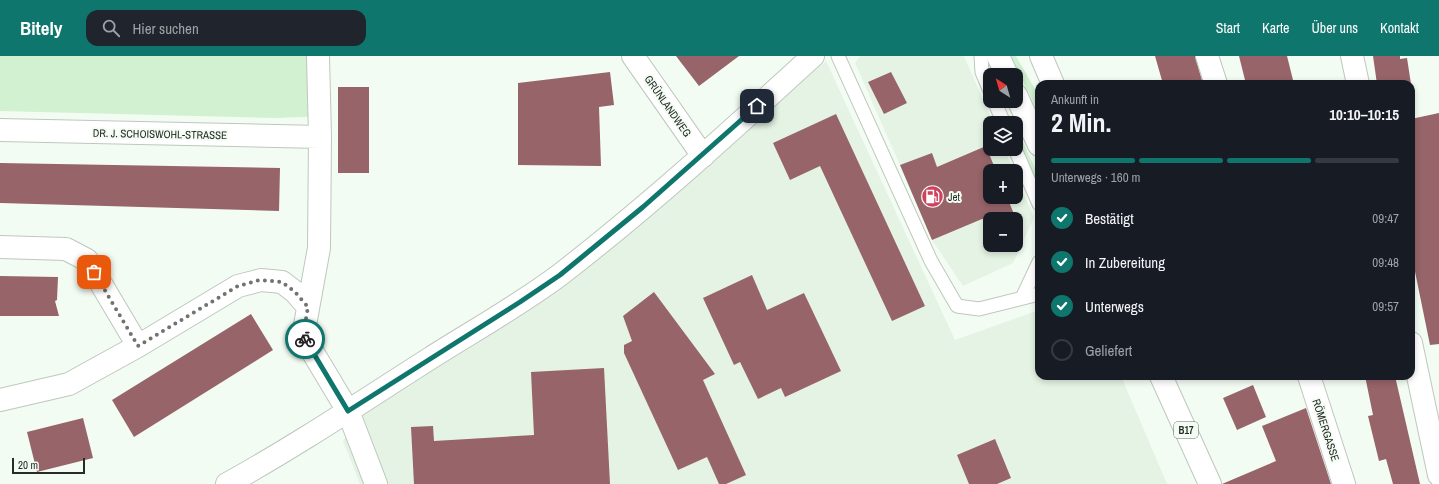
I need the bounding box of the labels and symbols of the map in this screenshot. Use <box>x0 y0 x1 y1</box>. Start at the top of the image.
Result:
north arrow <box>983 68 1023 108</box>
street label: GRÜNLANDWEG <box>642 72 694 140</box>
pin <box>740 89 774 123</box>
street label: DR. J. SCHOISWOHL-STRASSE <box>93 126 227 142</box>
fuel station icon: Jet <box>919 184 945 210</box>
place label: Jet <box>948 190 961 204</box>
pin <box>77 255 111 289</box>
courier <box>285 319 325 359</box>
street label: RÖMERGASSE <box>1309 397 1343 463</box>
road number: B17 <box>1174 422 1198 438</box>
scale bar <box>12 456 85 475</box>

